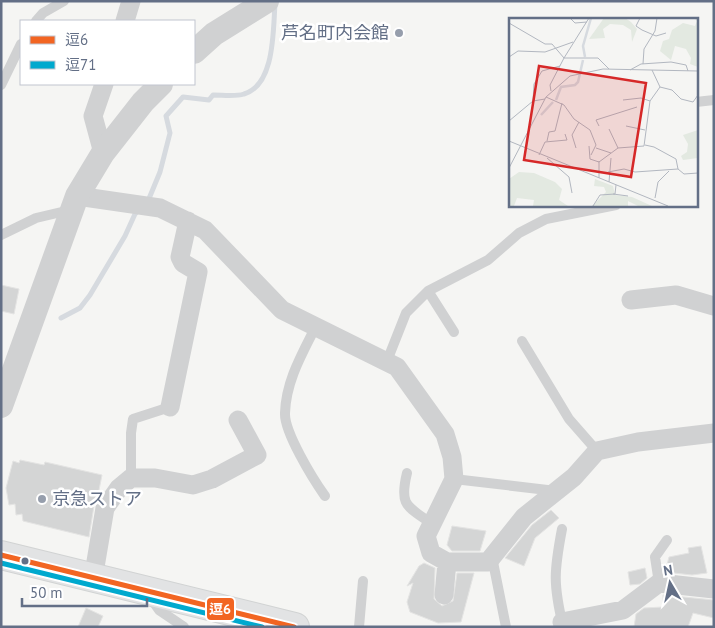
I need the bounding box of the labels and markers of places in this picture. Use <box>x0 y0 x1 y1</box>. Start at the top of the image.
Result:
place label: 芦名町内会館 <box>281 21 389 44</box>
marker: 芦名町内会館 <box>393 27 405 39</box>
place label: 京急ストア <box>52 487 142 510</box>
marker: 京急ストア <box>36 493 48 505</box>
unlabelled marker <box>20 556 30 566</box>

